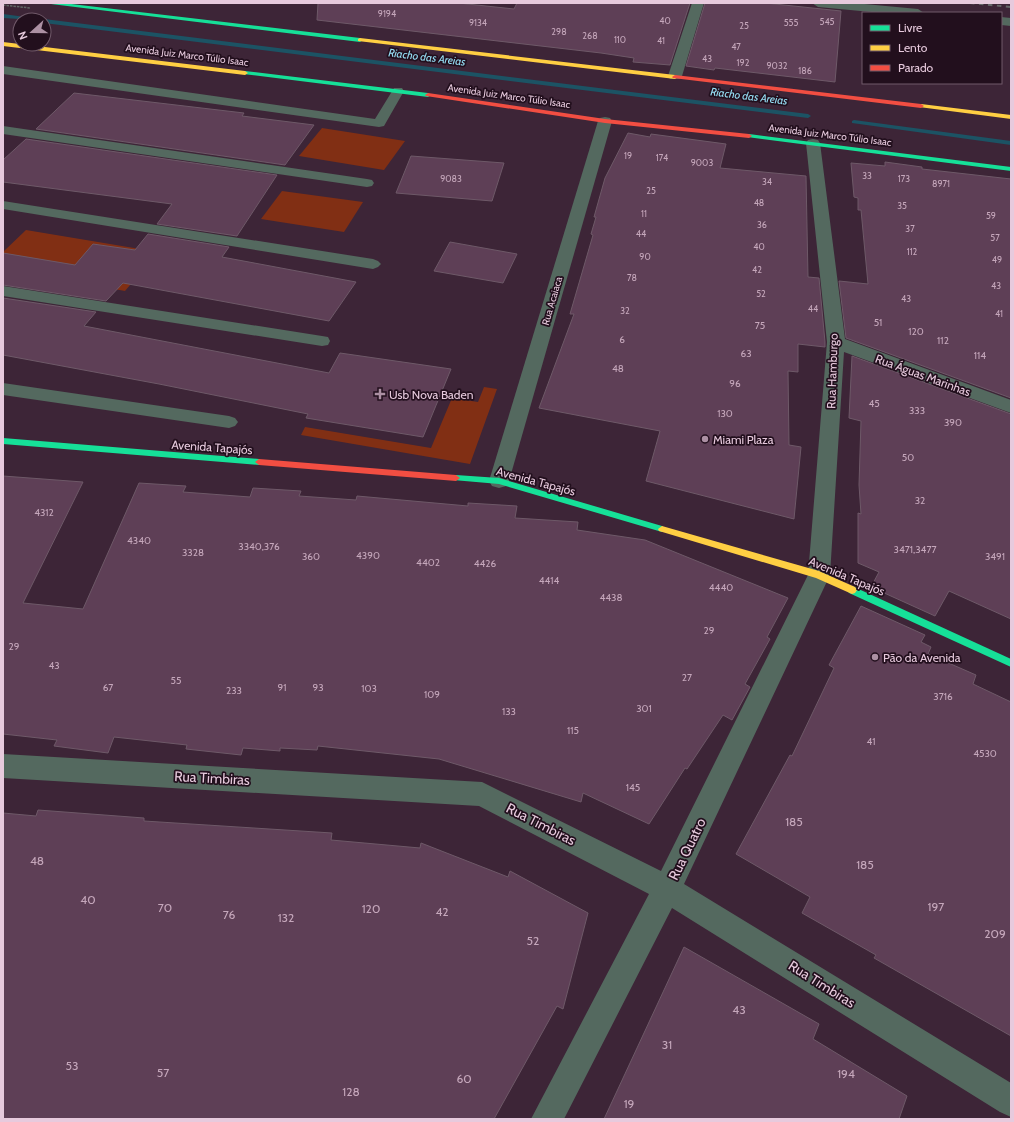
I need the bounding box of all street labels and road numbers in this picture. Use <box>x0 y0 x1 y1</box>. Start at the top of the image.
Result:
street label: Avenida Juiz Marco Túlio Isaac <box>125 41 250 69</box>
street label: Avenida Juiz Marco Túlio Isaac <box>447 81 572 111</box>
street label: Avenida Juiz Marco Túlio Isaac <box>768 121 893 149</box>
street label: Rua Acaiaca <box>539 275 565 327</box>
street label: Rua Hamburgo <box>823 333 841 409</box>
street label: Rua Águas Marinhas <box>873 351 973 399</box>
street label: Avenida Tapajós <box>171 437 253 457</box>
street label: Avenida Tapajós <box>495 463 577 499</box>
street label: Avenida Tapajós <box>807 553 887 599</box>
street label: Rua Timbiras <box>174 767 250 789</box>
street label: Rua Timbiras <box>503 799 579 849</box>
street label: Rua Quatro <box>664 815 710 883</box>
street label: Rua Timbiras <box>785 956 859 1012</box>

